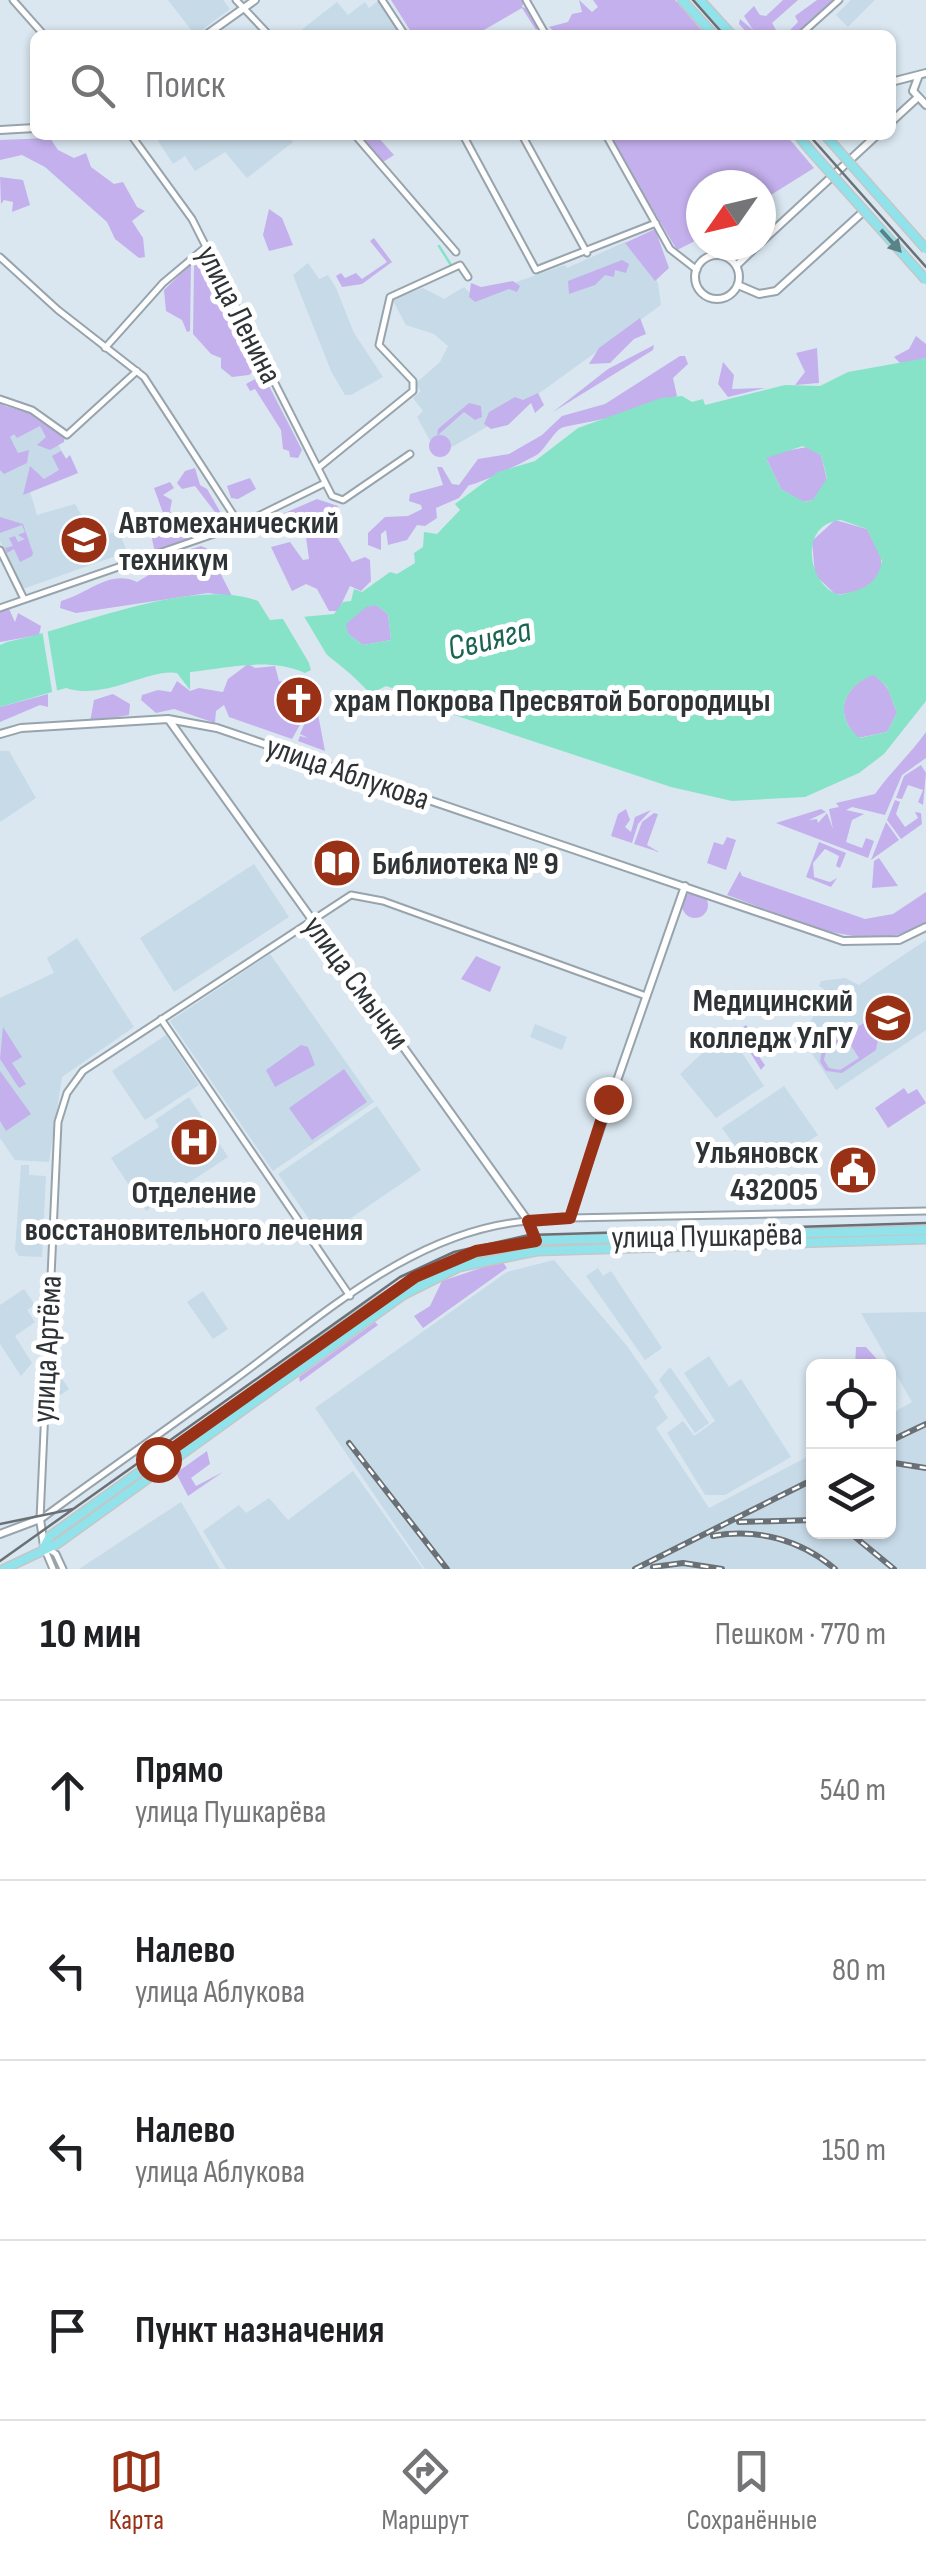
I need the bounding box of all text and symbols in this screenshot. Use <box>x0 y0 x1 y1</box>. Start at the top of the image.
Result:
search box <box>30 30 896 140</box>
icon: search <box>65 58 120 113</box>
text: Поиск <box>145 63 225 108</box>
north arrow <box>686 170 776 260</box>
one-way arrow <box>879 229 902 253</box>
street label: улица Ленина <box>187 239 290 390</box>
place label: Автомеханический техникум <box>118 504 339 580</box>
school or university icon: Автомеханический техникум <box>58 514 110 566</box>
water label: Свияга <box>443 608 536 671</box>
church icon: храм Покрова Пресвятой Богородицы <box>273 674 325 726</box>
place label: храм Покрова Пресвятой Богородицы <box>334 682 770 721</box>
street label: улица Аблукова <box>261 727 434 820</box>
library icon: Библиотека № 9 <box>311 837 363 889</box>
place label: Библиотека № 9 <box>372 845 559 884</box>
street label: улица Смычки <box>294 908 417 1057</box>
place label: Медицинский колледж УлГУ <box>689 982 853 1058</box>
school or university icon: Медицинский колледж УлГУ <box>862 992 914 1044</box>
route end <box>586 1077 632 1123</box>
hospital icon: Отделение восстановительного лечения <box>168 1116 220 1168</box>
place label: Ульяновск 432005 <box>695 1134 819 1210</box>
public building icon: Ульяновск 432005 <box>827 1144 879 1196</box>
place label: Отделение восстановительного лечения <box>25 1174 363 1250</box>
street label: улица Пушкарёва <box>611 1215 803 1258</box>
street label: улица Артёма <box>24 1274 71 1424</box>
map controls <box>806 1359 896 1539</box>
button: locate <box>806 1359 896 1449</box>
route start <box>136 1437 182 1483</box>
button: layers <box>806 1449 896 1539</box>
text: 10 мин <box>40 1609 141 1660</box>
text: Пешком · 770 m <box>715 1615 886 1654</box>
text: Прямо <box>135 1748 224 1793</box>
icon: ahead <box>40 1763 95 1818</box>
text: 540 m <box>820 1771 886 1810</box>
text: улица Пушкарёва <box>135 1793 326 1832</box>
text: Налево <box>135 1928 235 1973</box>
icon: left <box>40 1943 95 1998</box>
text: 80 m <box>832 1951 886 1990</box>
text: улица Аблукова <box>135 1973 305 2012</box>
text: Налево <box>135 2108 235 2153</box>
icon: left <box>40 2123 95 2178</box>
text: 150 m <box>822 2131 886 2170</box>
text: улица Аблукова <box>135 2153 305 2192</box>
icon: arrive <box>40 2303 95 2358</box>
text: Пункт назначения <box>135 2308 384 2353</box>
tab: Карта <box>109 2444 164 2537</box>
tab: Маршрут <box>381 2444 469 2537</box>
tab: Сохранённые <box>687 2444 817 2537</box>

